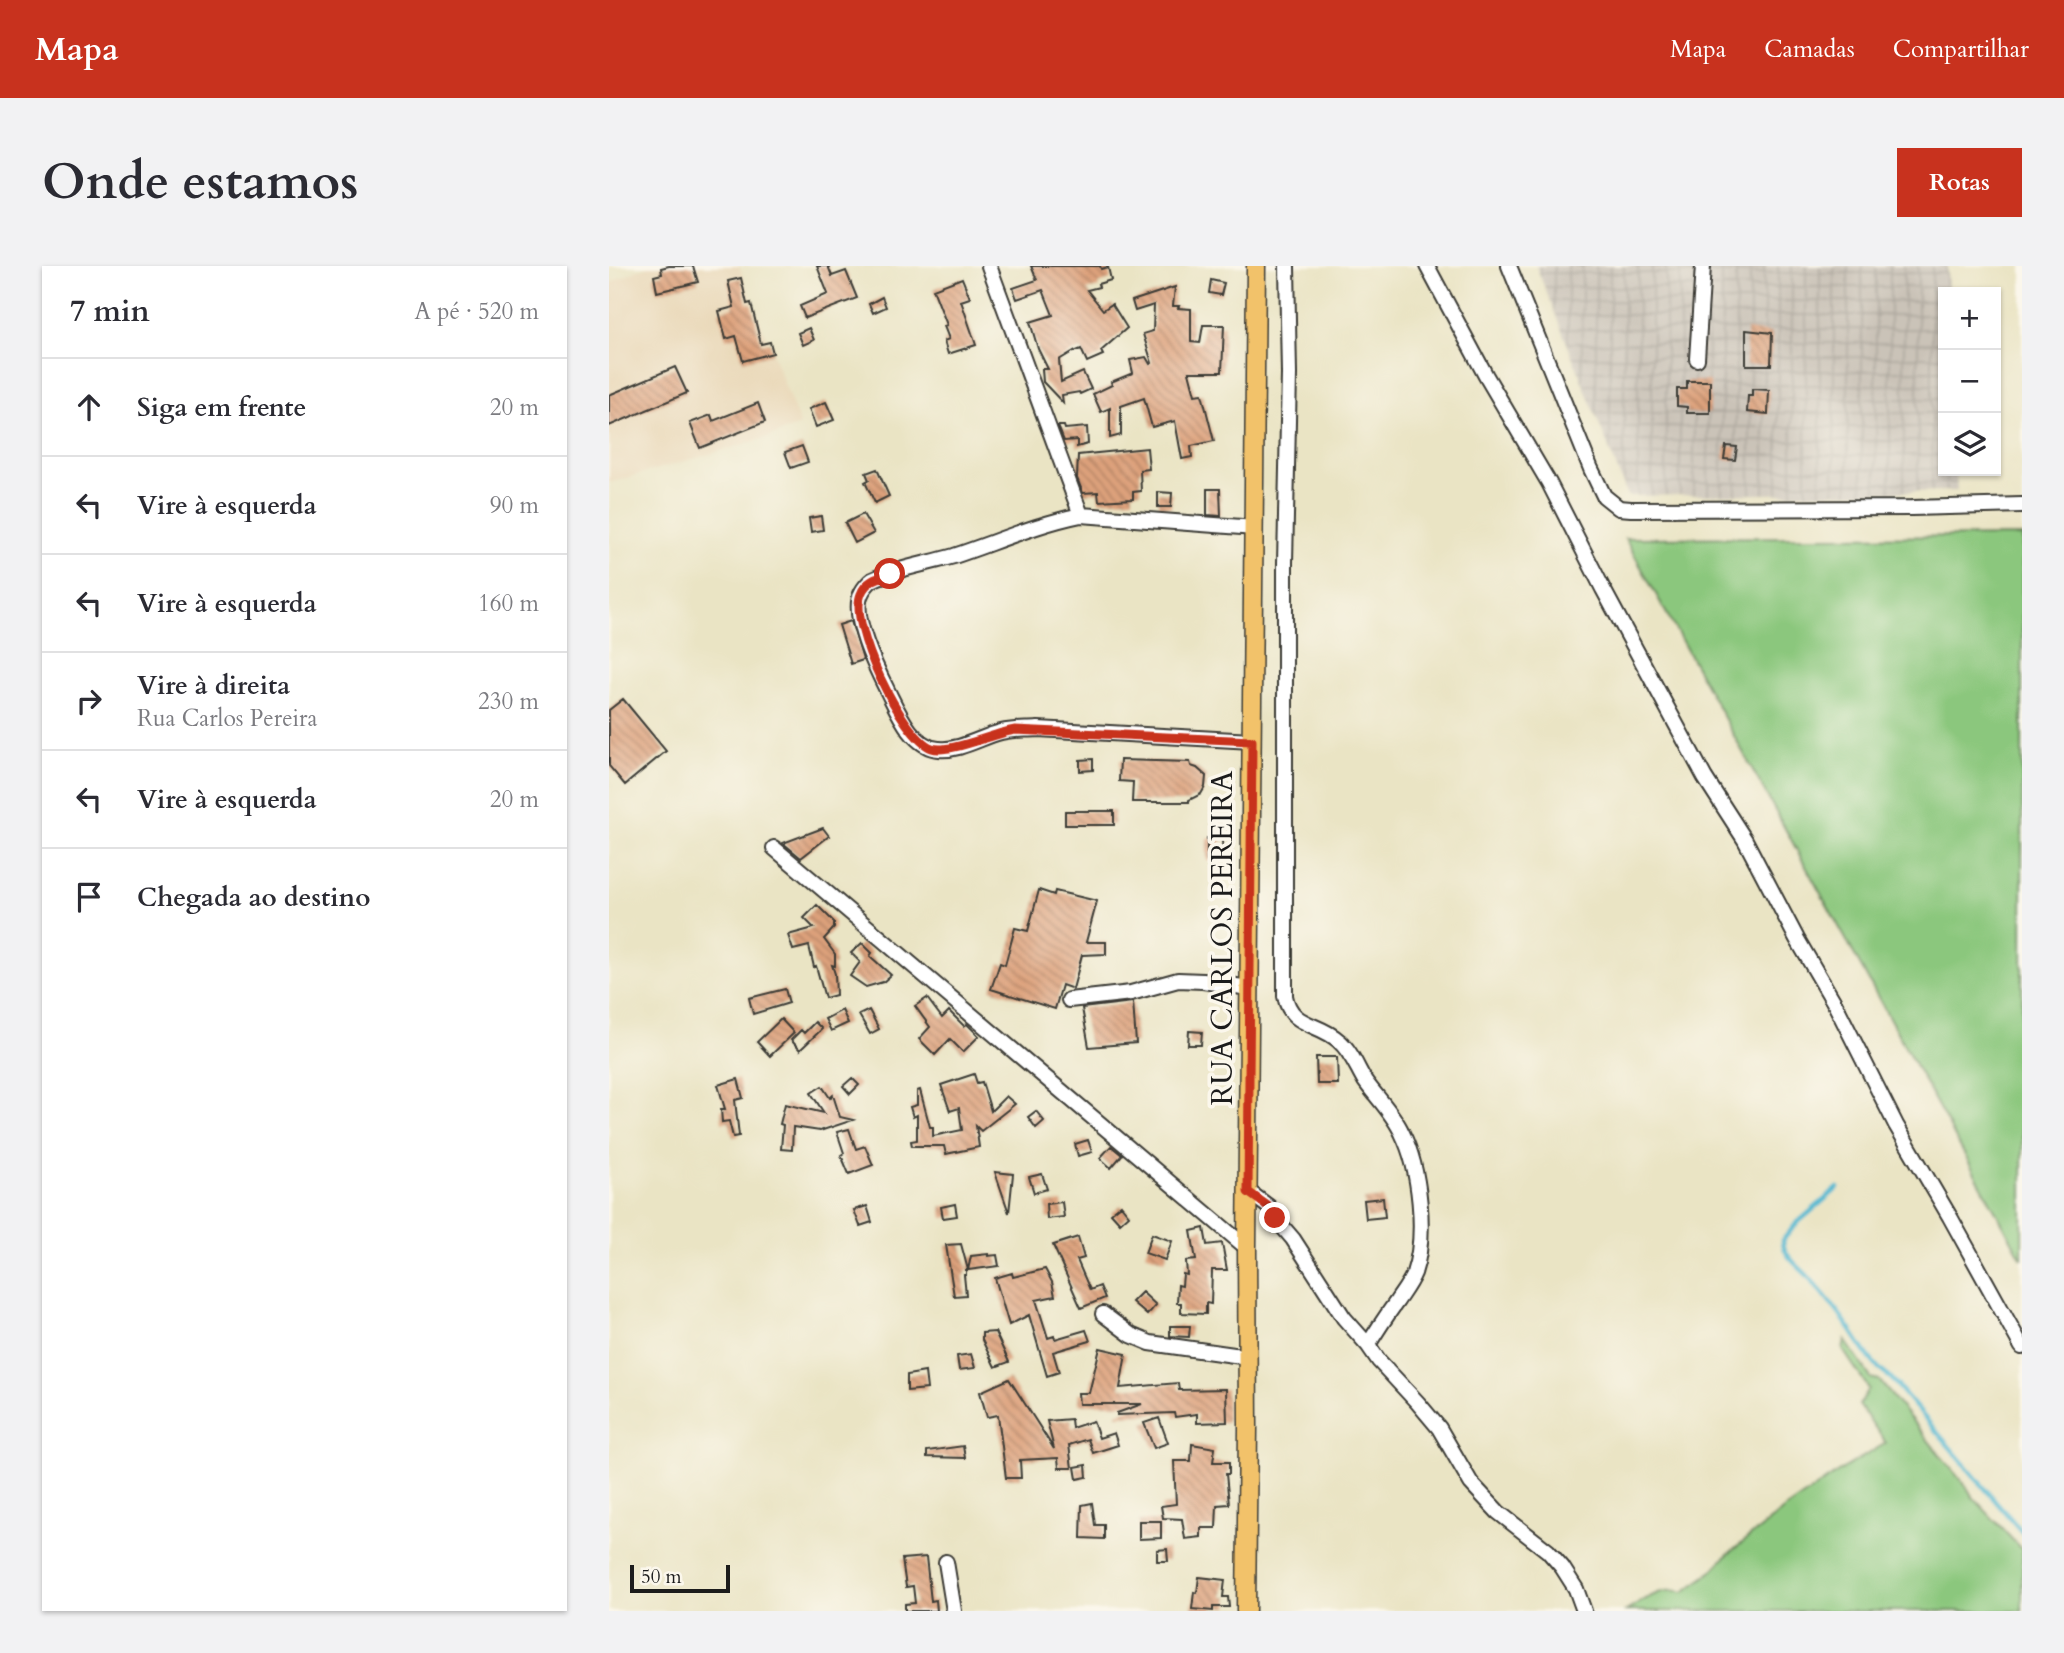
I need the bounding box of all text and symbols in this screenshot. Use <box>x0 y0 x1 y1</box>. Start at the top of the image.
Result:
text: Mapa <box>35 27 119 72</box>
text: Mapa <box>1670 33 1726 66</box>
text: Camadas <box>1764 33 1855 66</box>
text: Compartilhar <box>1893 33 2029 66</box>
button: Rotas <box>1897 148 2022 217</box>
text: Onde estamos <box>42 149 358 216</box>
map controls <box>1938 287 2001 476</box>
button: + <box>1938 287 2001 350</box>
text: 7 min <box>70 291 150 332</box>
text: A pé · 520 m <box>415 296 539 327</box>
button: − <box>1938 350 2001 413</box>
icon: ahead <box>70 388 108 426</box>
text: Siga em frente <box>137 390 306 425</box>
text: 20 m <box>490 392 539 423</box>
button: layers <box>1938 413 2001 476</box>
icon: left <box>70 486 108 524</box>
text: Vire à esquerda <box>137 488 317 523</box>
text: 90 m <box>490 490 539 521</box>
route start <box>874 558 905 589</box>
icon: left <box>70 584 108 622</box>
text: Vire à esquerda <box>137 586 317 621</box>
text: 160 m <box>478 588 539 619</box>
text: Vire à direita <box>137 668 290 703</box>
icon: right <box>70 682 108 720</box>
text: 230 m <box>478 686 539 717</box>
text: Rua Carlos Pereira <box>137 703 317 734</box>
street label: RUA CARLOS PEREIRA <box>1202 770 1243 1105</box>
icon: left <box>70 780 108 818</box>
text: Vire à esquerda <box>137 782 317 817</box>
text: 20 m <box>490 784 539 815</box>
icon: arrive <box>70 878 108 916</box>
text: Chegada ao destino <box>137 880 370 915</box>
route end <box>1259 1202 1290 1233</box>
scale bar <box>630 1562 730 1594</box>
text: 50 m <box>641 1564 682 1590</box>

